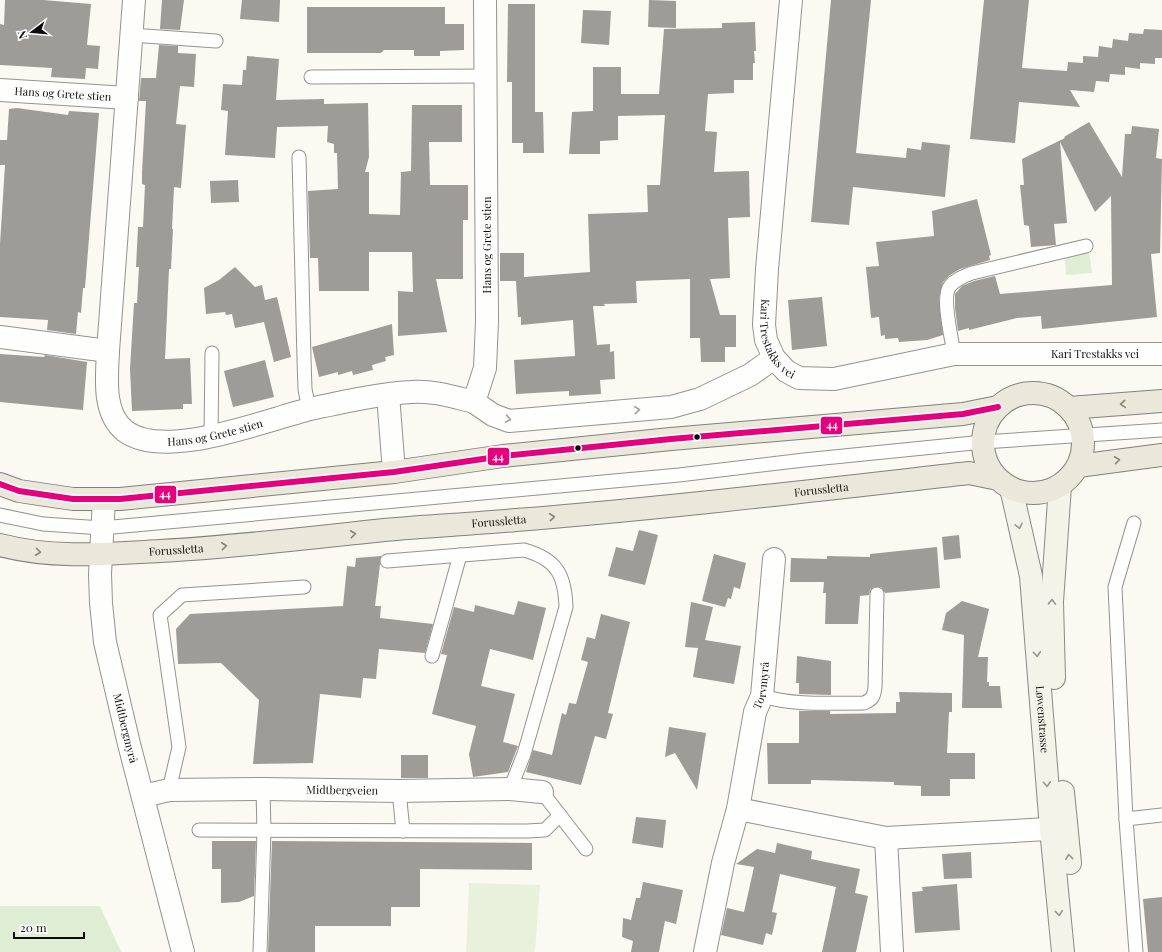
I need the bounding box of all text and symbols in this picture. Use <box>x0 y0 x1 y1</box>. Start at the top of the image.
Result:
north arrow <box>12 12 52 52</box>
text: N <box>14 29 30 41</box>
street label: Hans og Grete stien <box>14 83 112 104</box>
street label: Hans og Grete stien <box>479 196 494 293</box>
street label: Kari Trestakks vei <box>757 299 798 382</box>
street label: Kari Trestakks vei <box>1051 346 1139 361</box>
one-way arrow <box>1120 400 1126 409</box>
one-way arrow <box>634 406 640 415</box>
one-way arrow <box>504 414 511 423</box>
street label: Hans og Grete stien <box>167 415 265 449</box>
line badge: 44 <box>820 416 843 435</box>
text: 44 <box>826 417 838 432</box>
unlabelled marker <box>692 432 702 442</box>
unlabelled marker <box>573 443 583 453</box>
line badge: 44 <box>487 447 510 466</box>
text: 44 <box>492 449 504 464</box>
one-way arrow <box>1113 456 1120 465</box>
street label: Forussletta <box>793 479 850 500</box>
line badge: 44 <box>154 485 177 504</box>
text: 44 <box>159 486 171 501</box>
street label: Forussletta <box>471 511 527 530</box>
one-way arrow <box>549 512 555 521</box>
one-way arrow <box>1015 523 1023 529</box>
one-way arrow <box>350 529 356 538</box>
street label: Forussletta <box>148 540 204 559</box>
one-way arrow <box>221 542 227 551</box>
one-way arrow <box>35 548 41 557</box>
one-way arrow <box>1048 599 1056 605</box>
one-way arrow <box>1033 651 1042 657</box>
street label: Torvmyrå <box>749 661 772 712</box>
street label: Løwenstrasse <box>1033 685 1053 754</box>
street label: Midtbergmyrå <box>110 692 142 765</box>
one-way arrow <box>1043 781 1052 787</box>
street label: Midtbergveien <box>306 782 379 798</box>
one-way arrow <box>1065 854 1074 860</box>
one-way arrow <box>1055 910 1064 916</box>
scale bar <box>14 914 84 940</box>
text: 20 m <box>20 919 47 935</box>

